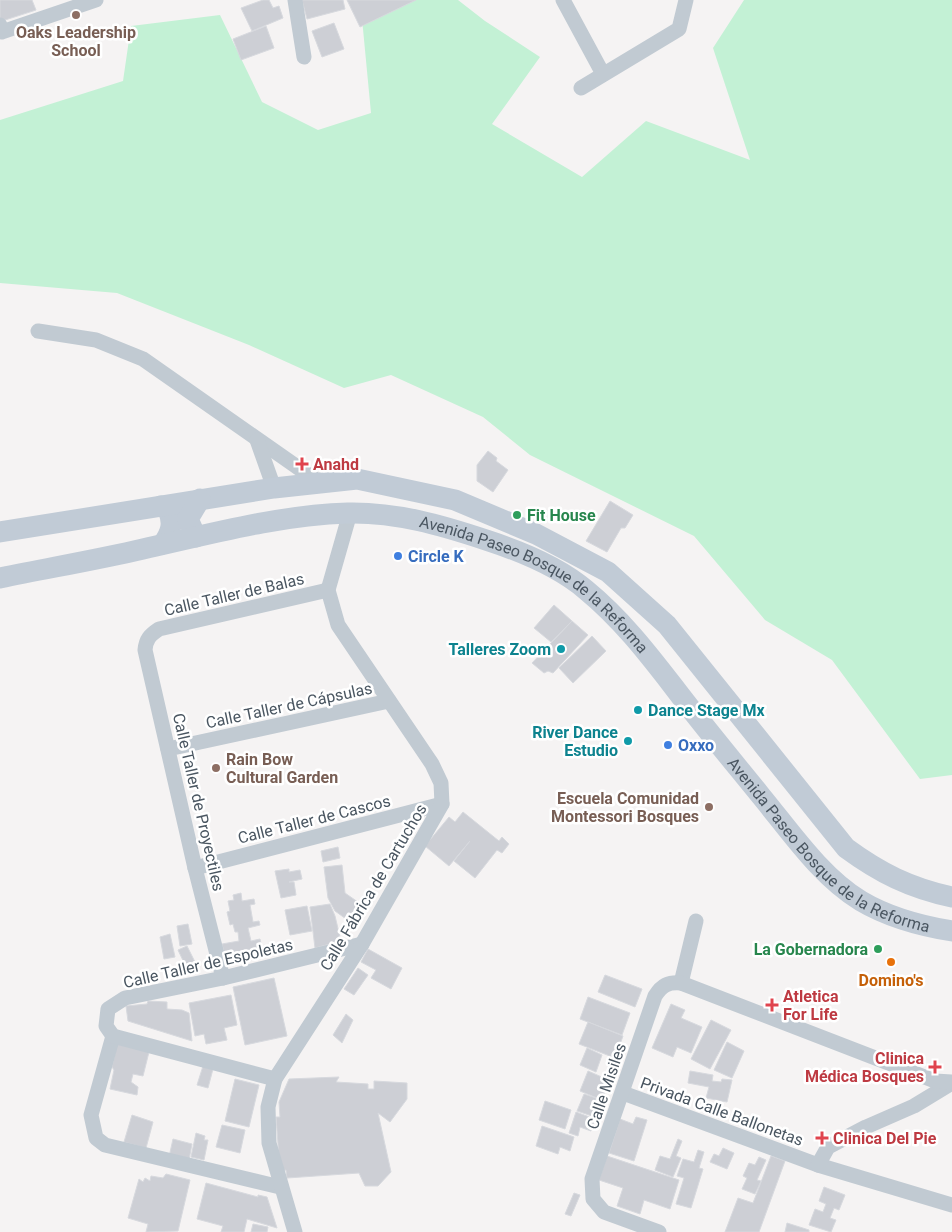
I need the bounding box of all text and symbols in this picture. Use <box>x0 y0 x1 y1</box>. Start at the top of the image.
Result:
marker: Oaks Leadership School <box>70 9 82 21</box>
place label: Oaks Leadership School <box>16 23 136 60</box>
place label: Anahd <box>313 455 359 474</box>
marker: Anahd <box>295 457 309 471</box>
place label: Fit House <box>527 506 596 525</box>
marker: Fit House <box>511 509 523 521</box>
street label: Avenida Paseo Bosque de la Reforma <box>418 512 652 657</box>
place label: Circle K <box>408 547 465 566</box>
marker: Circle K <box>392 550 404 562</box>
street label: Calle Taller de Balas <box>162 569 306 620</box>
place label: Talleres Zoom <box>449 640 551 659</box>
marker: Talleres Zoom <box>555 643 567 655</box>
street label: Calle Taller de Cápsulas <box>204 679 374 732</box>
place label: Dance Stage Mx <box>648 701 765 720</box>
marker: Dance Stage Mx <box>632 704 644 716</box>
street label: Calle Taller de Proyectiles <box>169 711 228 893</box>
place label: River Dance Estudio <box>532 723 618 760</box>
marker: River Dance Estudio <box>622 735 634 747</box>
place label: Oxxo <box>678 736 714 755</box>
marker: Oxxo <box>662 739 674 751</box>
place label: Rain Bow Cultural Garden <box>226 750 338 787</box>
street label: Avenida Paseo Bosque de la Reforma <box>723 754 932 936</box>
marker: Rain Bow Cultural Garden <box>210 762 222 774</box>
place label: Escuela Comunidad Montessori Bosques <box>551 789 699 826</box>
street label: Calle Taller de Cascos <box>236 791 392 848</box>
street label: Calle Fábrica de Cartuchos <box>316 800 431 974</box>
marker: Escuela Comunidad Montessori Bosques <box>703 801 715 813</box>
street label: Calle Taller de Espoletas <box>121 935 295 992</box>
place label: La Gobernadora <box>754 940 868 959</box>
marker: La Gobernadora <box>872 943 884 955</box>
marker: Domino's <box>885 956 897 968</box>
place label: Domino's <box>859 971 923 990</box>
place label: Atletica For Life <box>783 987 839 1024</box>
marker: Atletica For Life <box>765 998 779 1012</box>
street label: Calle Misiles <box>583 1041 630 1132</box>
place label: Clinica Médica Bosques <box>805 1049 924 1086</box>
marker: Clinica Médica Bosques <box>928 1060 942 1074</box>
street label: Privada Calle Ballonetas <box>638 1073 806 1150</box>
place label: Clinica Del Pie <box>833 1129 937 1148</box>
marker: Clinica Del Pie <box>815 1131 829 1145</box>

